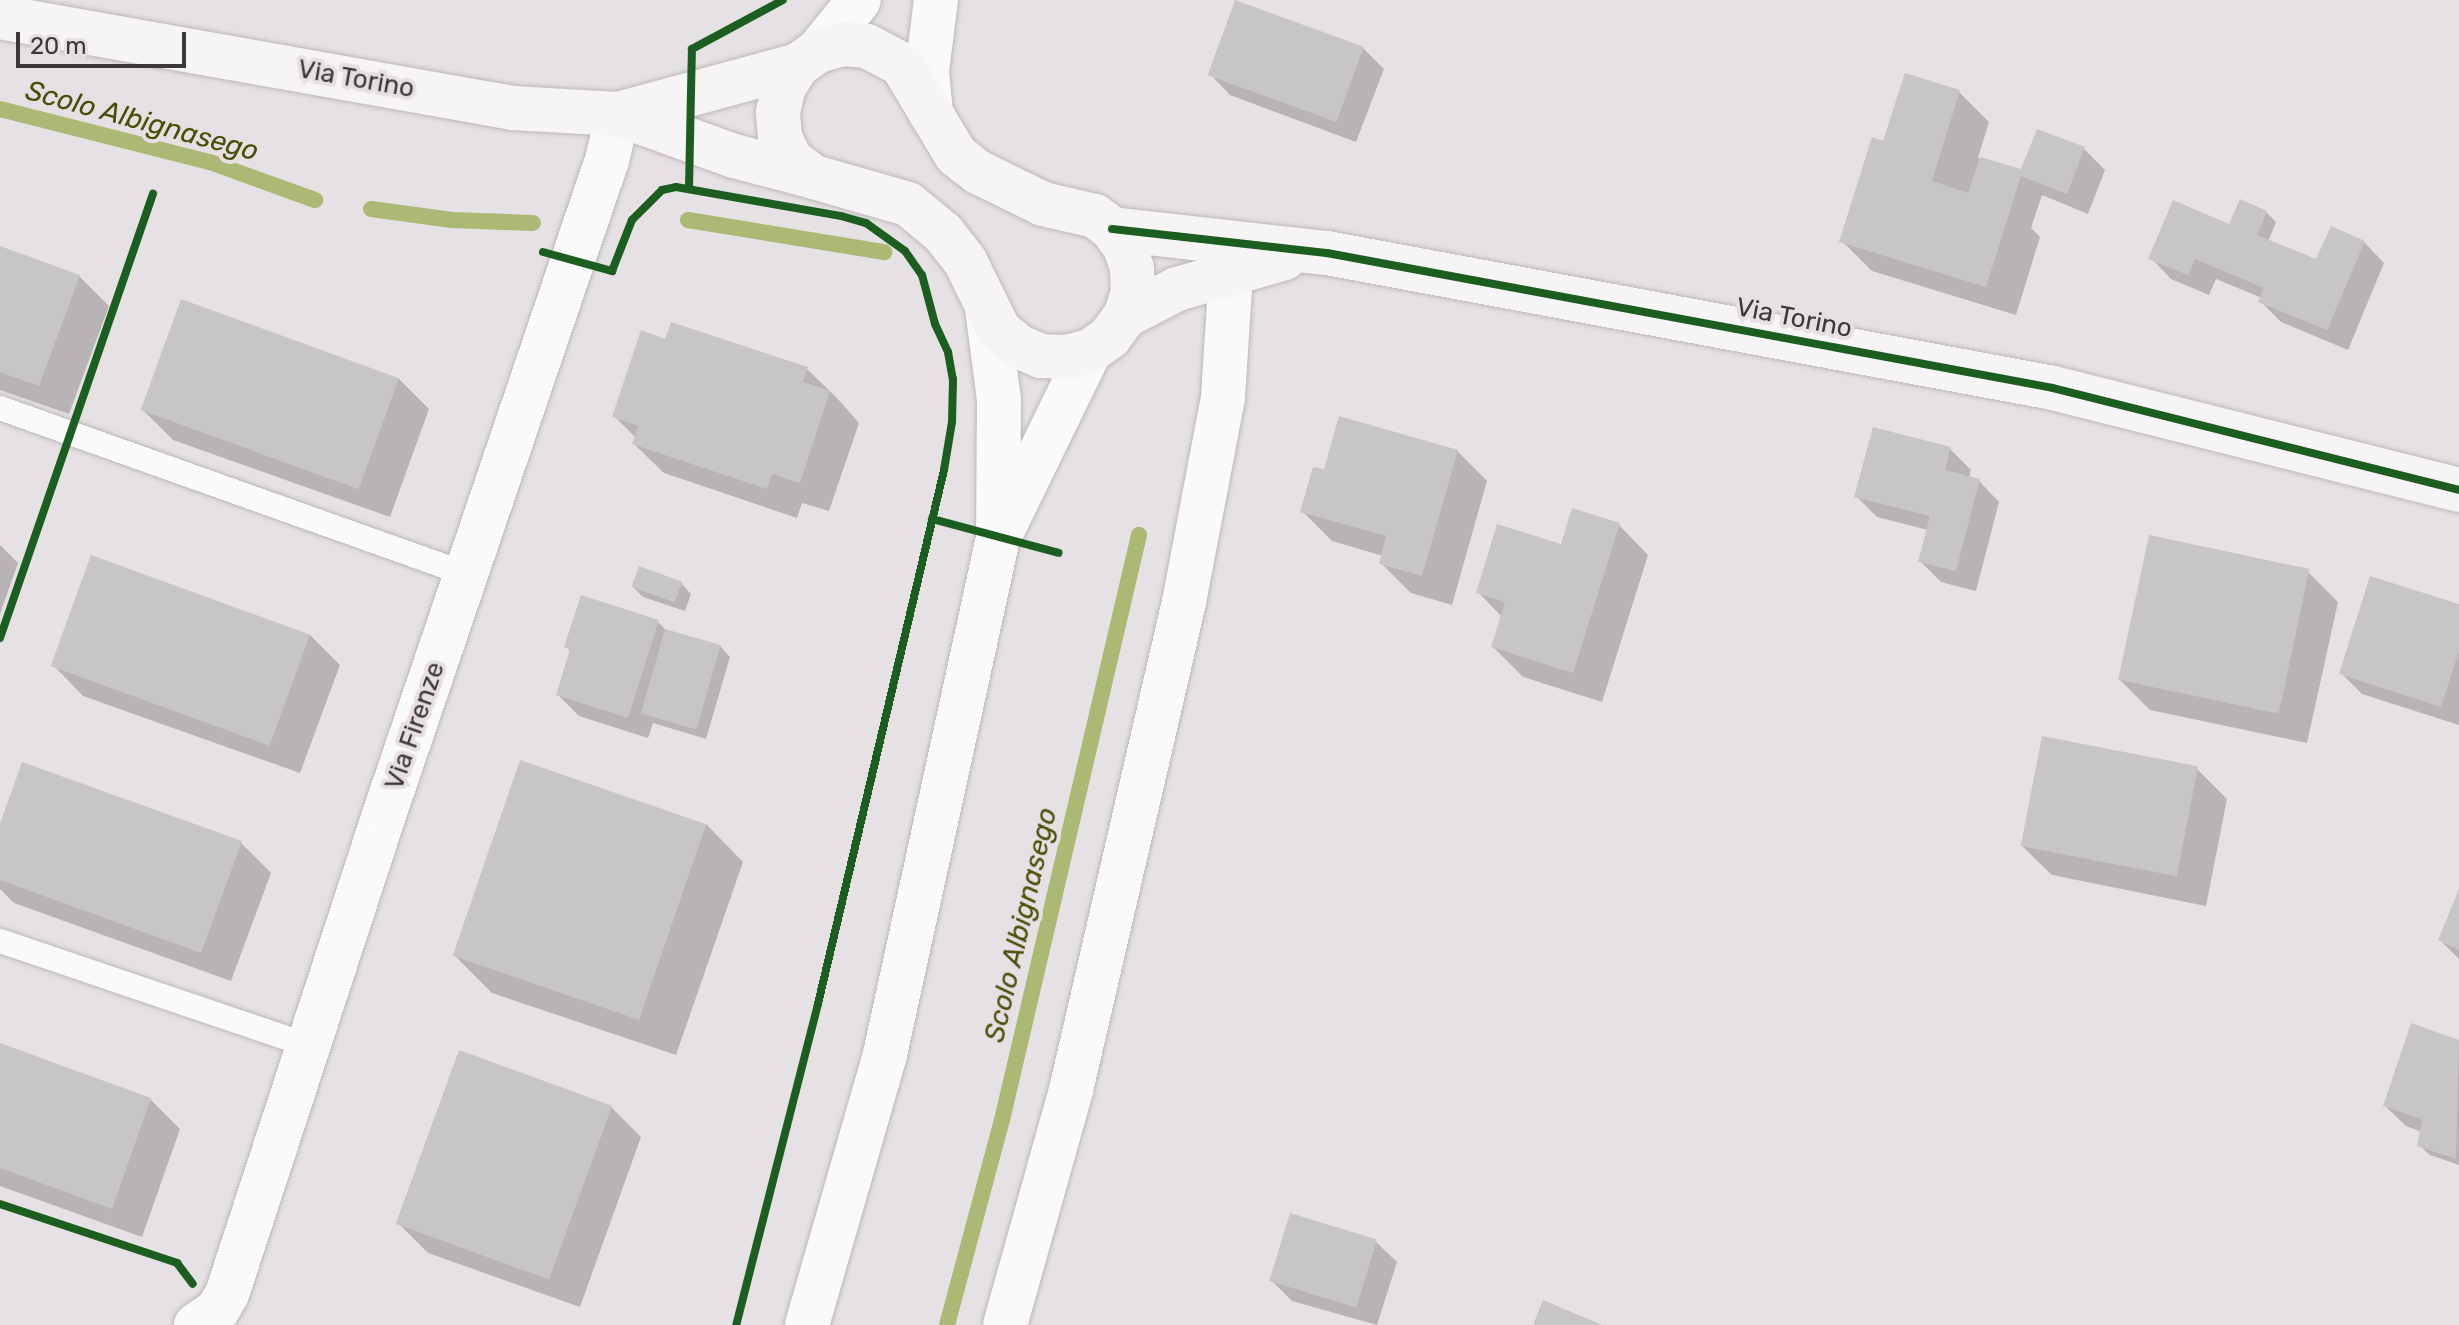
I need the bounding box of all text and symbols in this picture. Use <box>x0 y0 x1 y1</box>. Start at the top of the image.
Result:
scale bar <box>20 16 190 66</box>
text: 20 m <box>30 32 87 60</box>
street label: Via Torino <box>295 53 417 105</box>
water label: Scolo Albignasego <box>22 74 262 168</box>
street label: Via Torino <box>1733 291 1855 345</box>
street label: Via Firenze <box>379 658 451 794</box>
water label: Scolo Albignasego <box>978 804 1064 1046</box>

